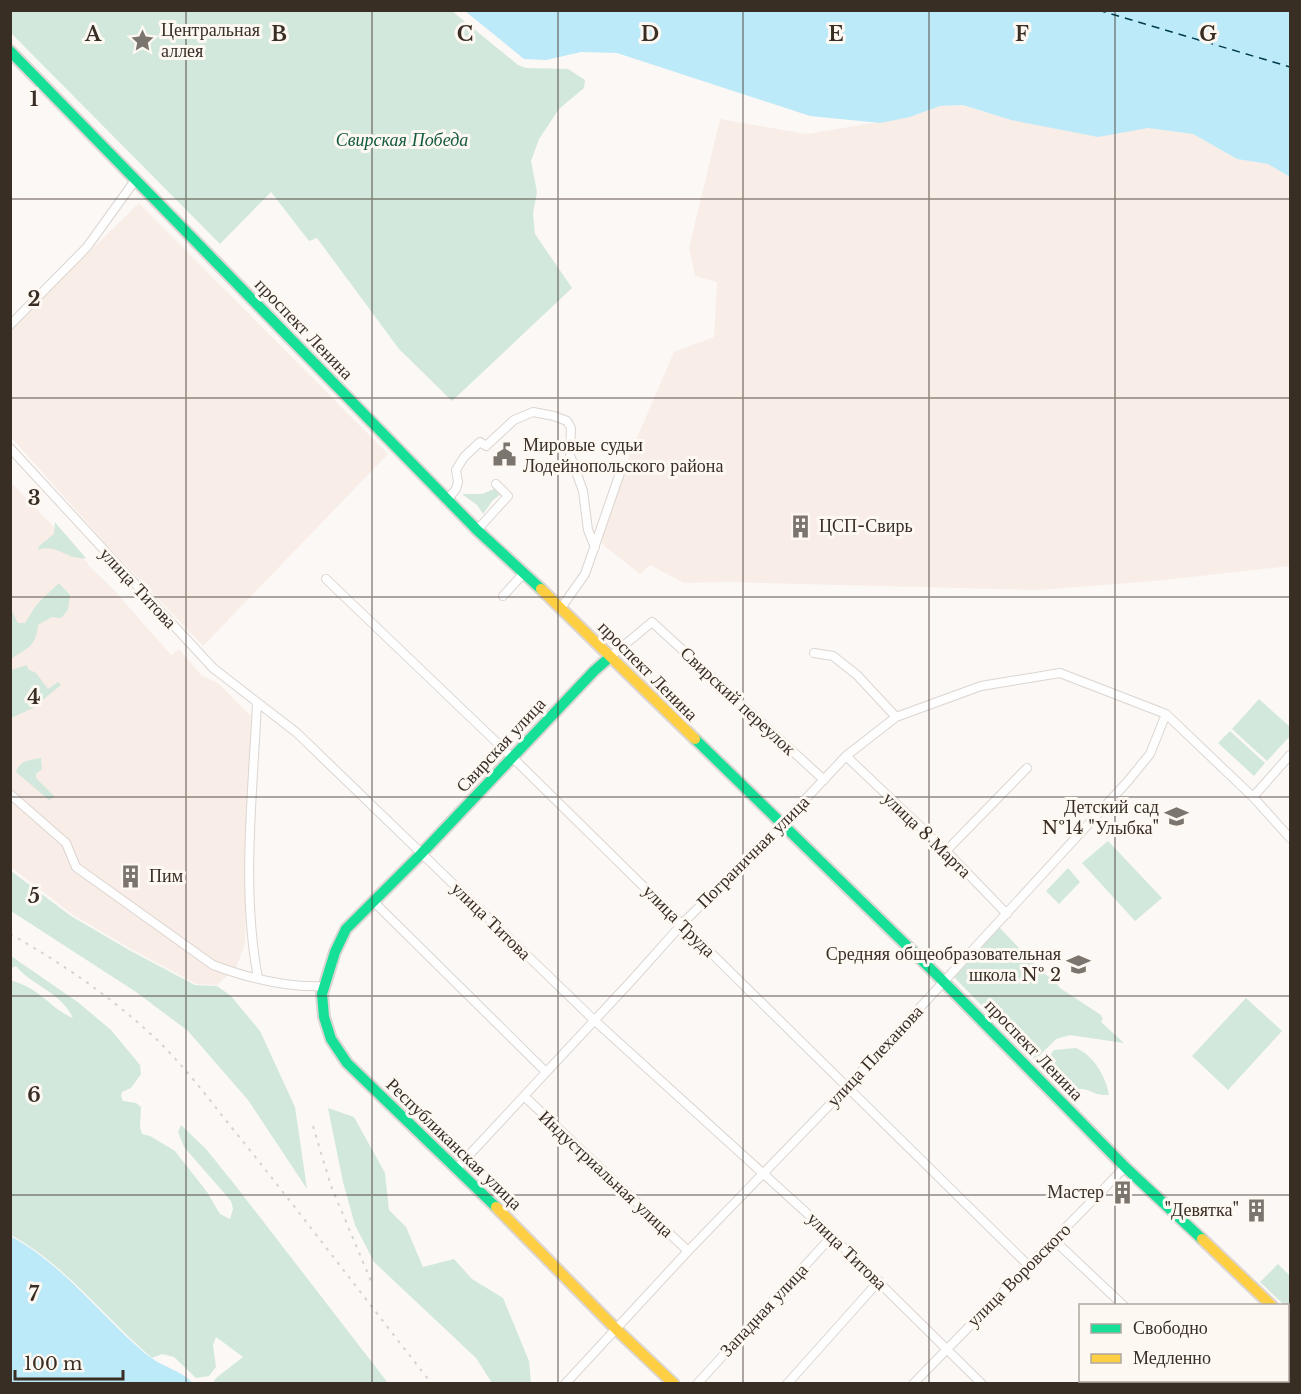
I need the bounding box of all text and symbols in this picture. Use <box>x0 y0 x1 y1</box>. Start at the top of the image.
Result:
place label: Центральная аллея <box>161 19 260 62</box>
text: A <box>84 22 102 46</box>
text: B <box>271 22 287 46</box>
text: C <box>457 22 473 46</box>
text: D <box>641 22 659 46</box>
text: E <box>828 22 844 46</box>
text: F <box>1015 22 1029 46</box>
text: G <box>1199 22 1217 46</box>
place icon: Центральная аллея <box>130 27 156 53</box>
text: 1 <box>30 87 39 111</box>
park label: Свирская Победа <box>336 129 468 151</box>
street label: проспект Ленина <box>250 274 358 384</box>
text: 2 <box>27 287 41 311</box>
place label: Мировые судьи Лодейнопольского района <box>523 434 723 477</box>
public building icon: Мировые судьи Лодейнопольского района <box>492 442 518 468</box>
text: 3 <box>28 486 40 510</box>
building icon: ЦСП-Свирь <box>788 513 814 539</box>
place label: ЦСП-Свирь <box>819 515 913 537</box>
street label: улица Титова <box>95 543 181 633</box>
street label: проспект Ленина <box>593 616 703 726</box>
street label: Свирский переулок <box>676 642 800 760</box>
text: 4 <box>27 685 41 709</box>
street label: Свирская улица <box>452 693 550 797</box>
street label: улица 8 Марта <box>878 787 976 883</box>
street label: Пограничная улица <box>692 791 814 913</box>
place label: Детский сад №14 "Улыбка" <box>1042 796 1159 839</box>
school or university icon: Детский сад №14 "Улыбка" <box>1164 804 1190 830</box>
building icon: Пим <box>118 863 144 889</box>
place label: Пим <box>149 865 183 887</box>
street label: улица Титова <box>446 877 536 965</box>
street label: улица Труда <box>638 880 720 962</box>
text: 5 <box>28 884 40 908</box>
place label: Средняя общеобразовательная школа № 2 <box>826 943 1061 986</box>
school or university icon: Средняя общеобразовательная школа № 2 <box>1066 951 1092 977</box>
street label: проспект Ленина <box>980 995 1088 1105</box>
street label: улица Плеханова <box>822 1001 928 1111</box>
street label: Республиканская улица <box>381 1073 527 1215</box>
text: 6 <box>27 1083 41 1107</box>
street label: Индустриальная улица <box>534 1106 678 1242</box>
building icon: Мастер <box>1109 1179 1135 1205</box>
place label: Мастер <box>1047 1181 1104 1203</box>
building icon: "Девятка" <box>1244 1197 1270 1223</box>
place label: "Девятка" <box>1164 1199 1239 1221</box>
street label: улица Титова <box>802 1207 892 1295</box>
street label: улица Воровского <box>963 1219 1075 1331</box>
street label: Западная улица <box>715 1259 813 1361</box>
text: 7 <box>29 1282 40 1306</box>
legend <box>1079 1304 1289 1382</box>
text: Свободно <box>1133 1317 1208 1339</box>
scale bar <box>15 1343 123 1381</box>
text: Медленно <box>1133 1347 1211 1369</box>
text: 100 m <box>24 1353 82 1375</box>

